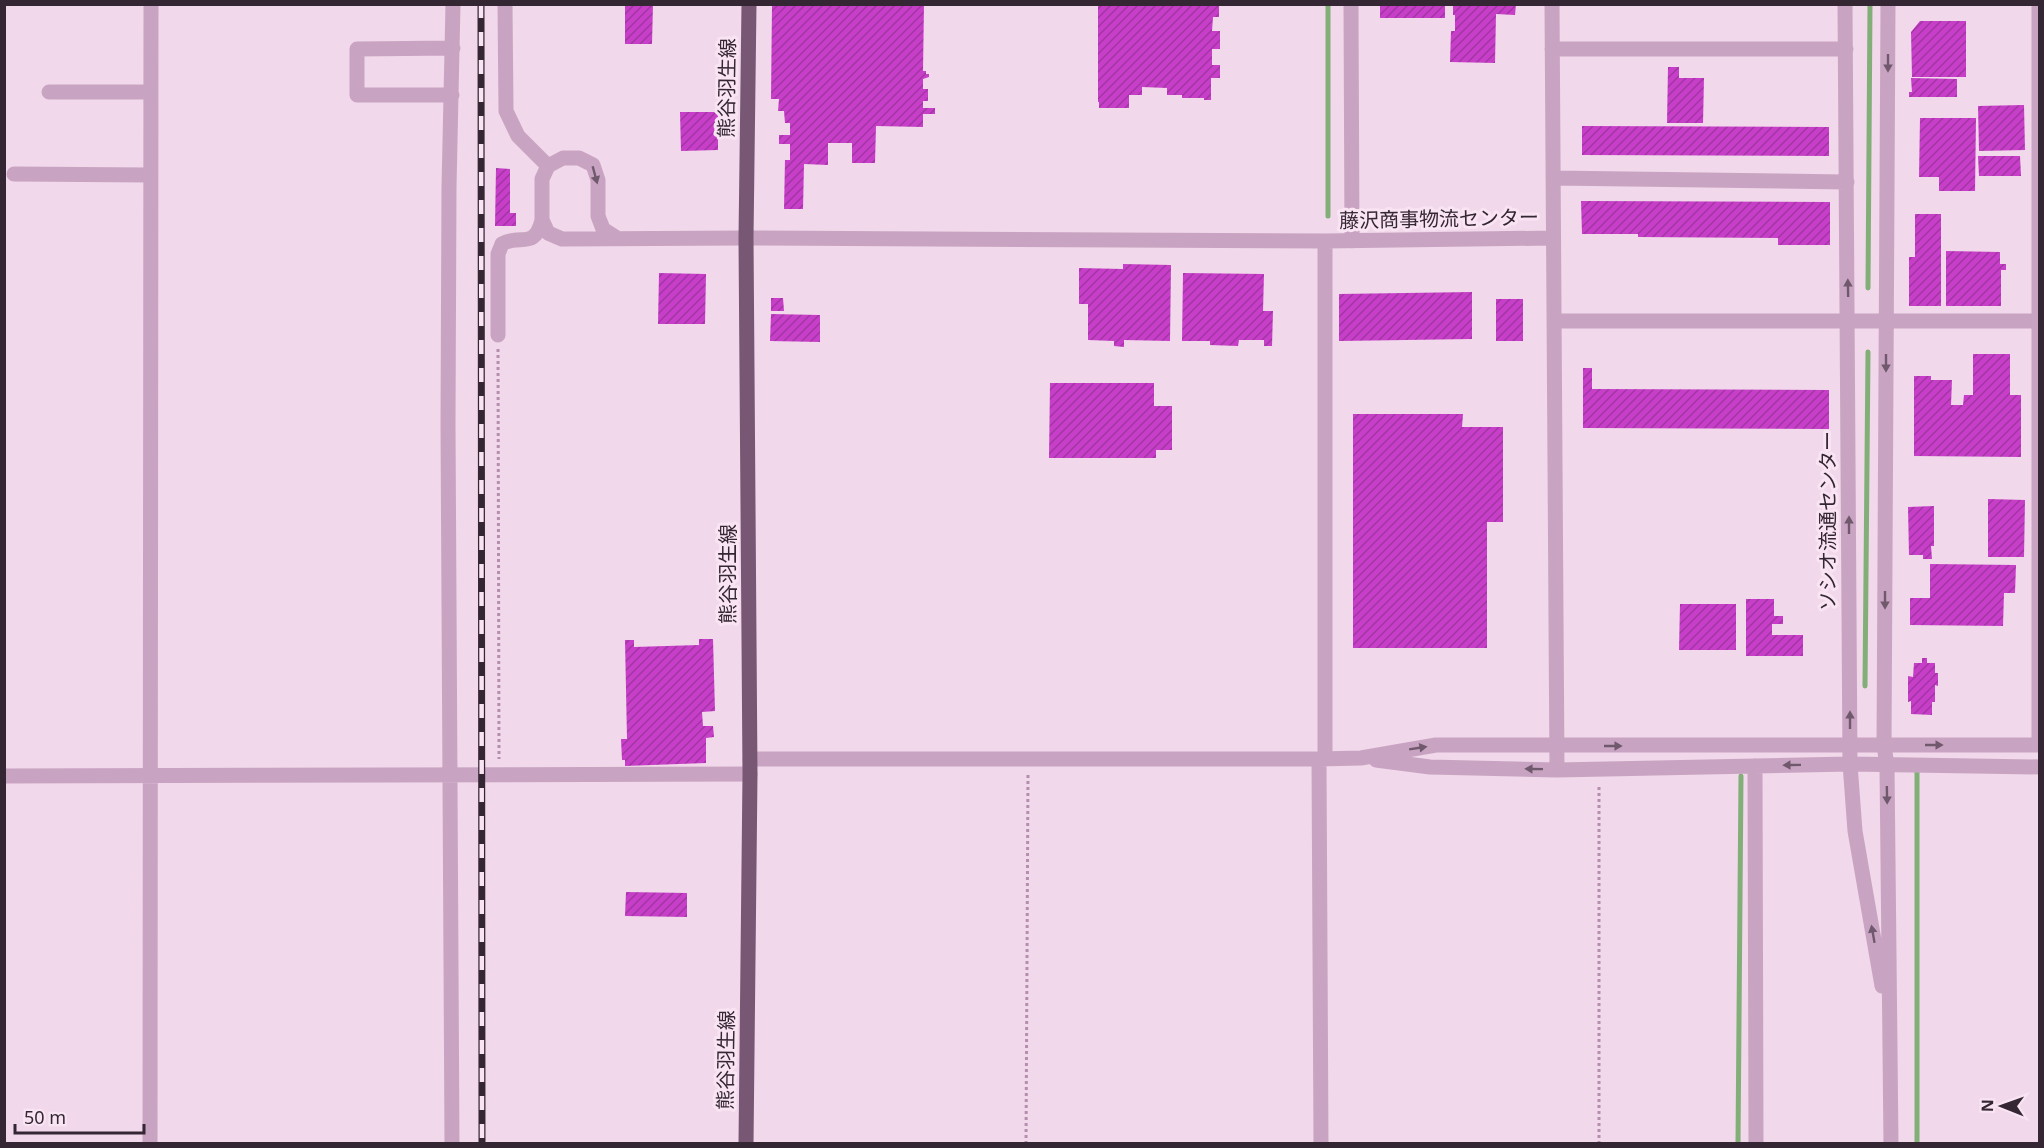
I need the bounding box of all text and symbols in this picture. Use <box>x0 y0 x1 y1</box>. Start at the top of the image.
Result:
street label: 熊谷羽生線 <box>712 38 741 138</box>
one-way arrow <box>1883 53 1893 72</box>
one-way arrow <box>591 166 601 184</box>
street label: 藤沢商事物流センター <box>1339 203 1539 234</box>
one-way arrow <box>1843 279 1853 298</box>
one-way arrow <box>1881 353 1891 372</box>
street label: ソシオ流通センター <box>1814 431 1841 611</box>
one-way arrow <box>1844 516 1854 535</box>
street label: 熊谷羽生線 <box>714 524 741 624</box>
one-way arrow <box>1880 590 1890 609</box>
one-way arrow <box>1845 711 1855 730</box>
one-way arrow <box>1925 740 1944 750</box>
one-way arrow <box>1604 741 1623 751</box>
one-way arrow <box>1409 743 1428 752</box>
one-way arrow <box>1783 760 1802 770</box>
one-way arrow <box>1525 765 1544 774</box>
one-way arrow <box>1882 785 1892 804</box>
one-way arrow <box>1868 925 1877 944</box>
street label: 熊谷羽生線 <box>711 1010 740 1110</box>
north arrow <box>1972 1076 2032 1136</box>
scale bar <box>15 1097 144 1135</box>
text: N <box>1976 1099 1998 1112</box>
text: 50 m <box>24 1105 66 1129</box>

